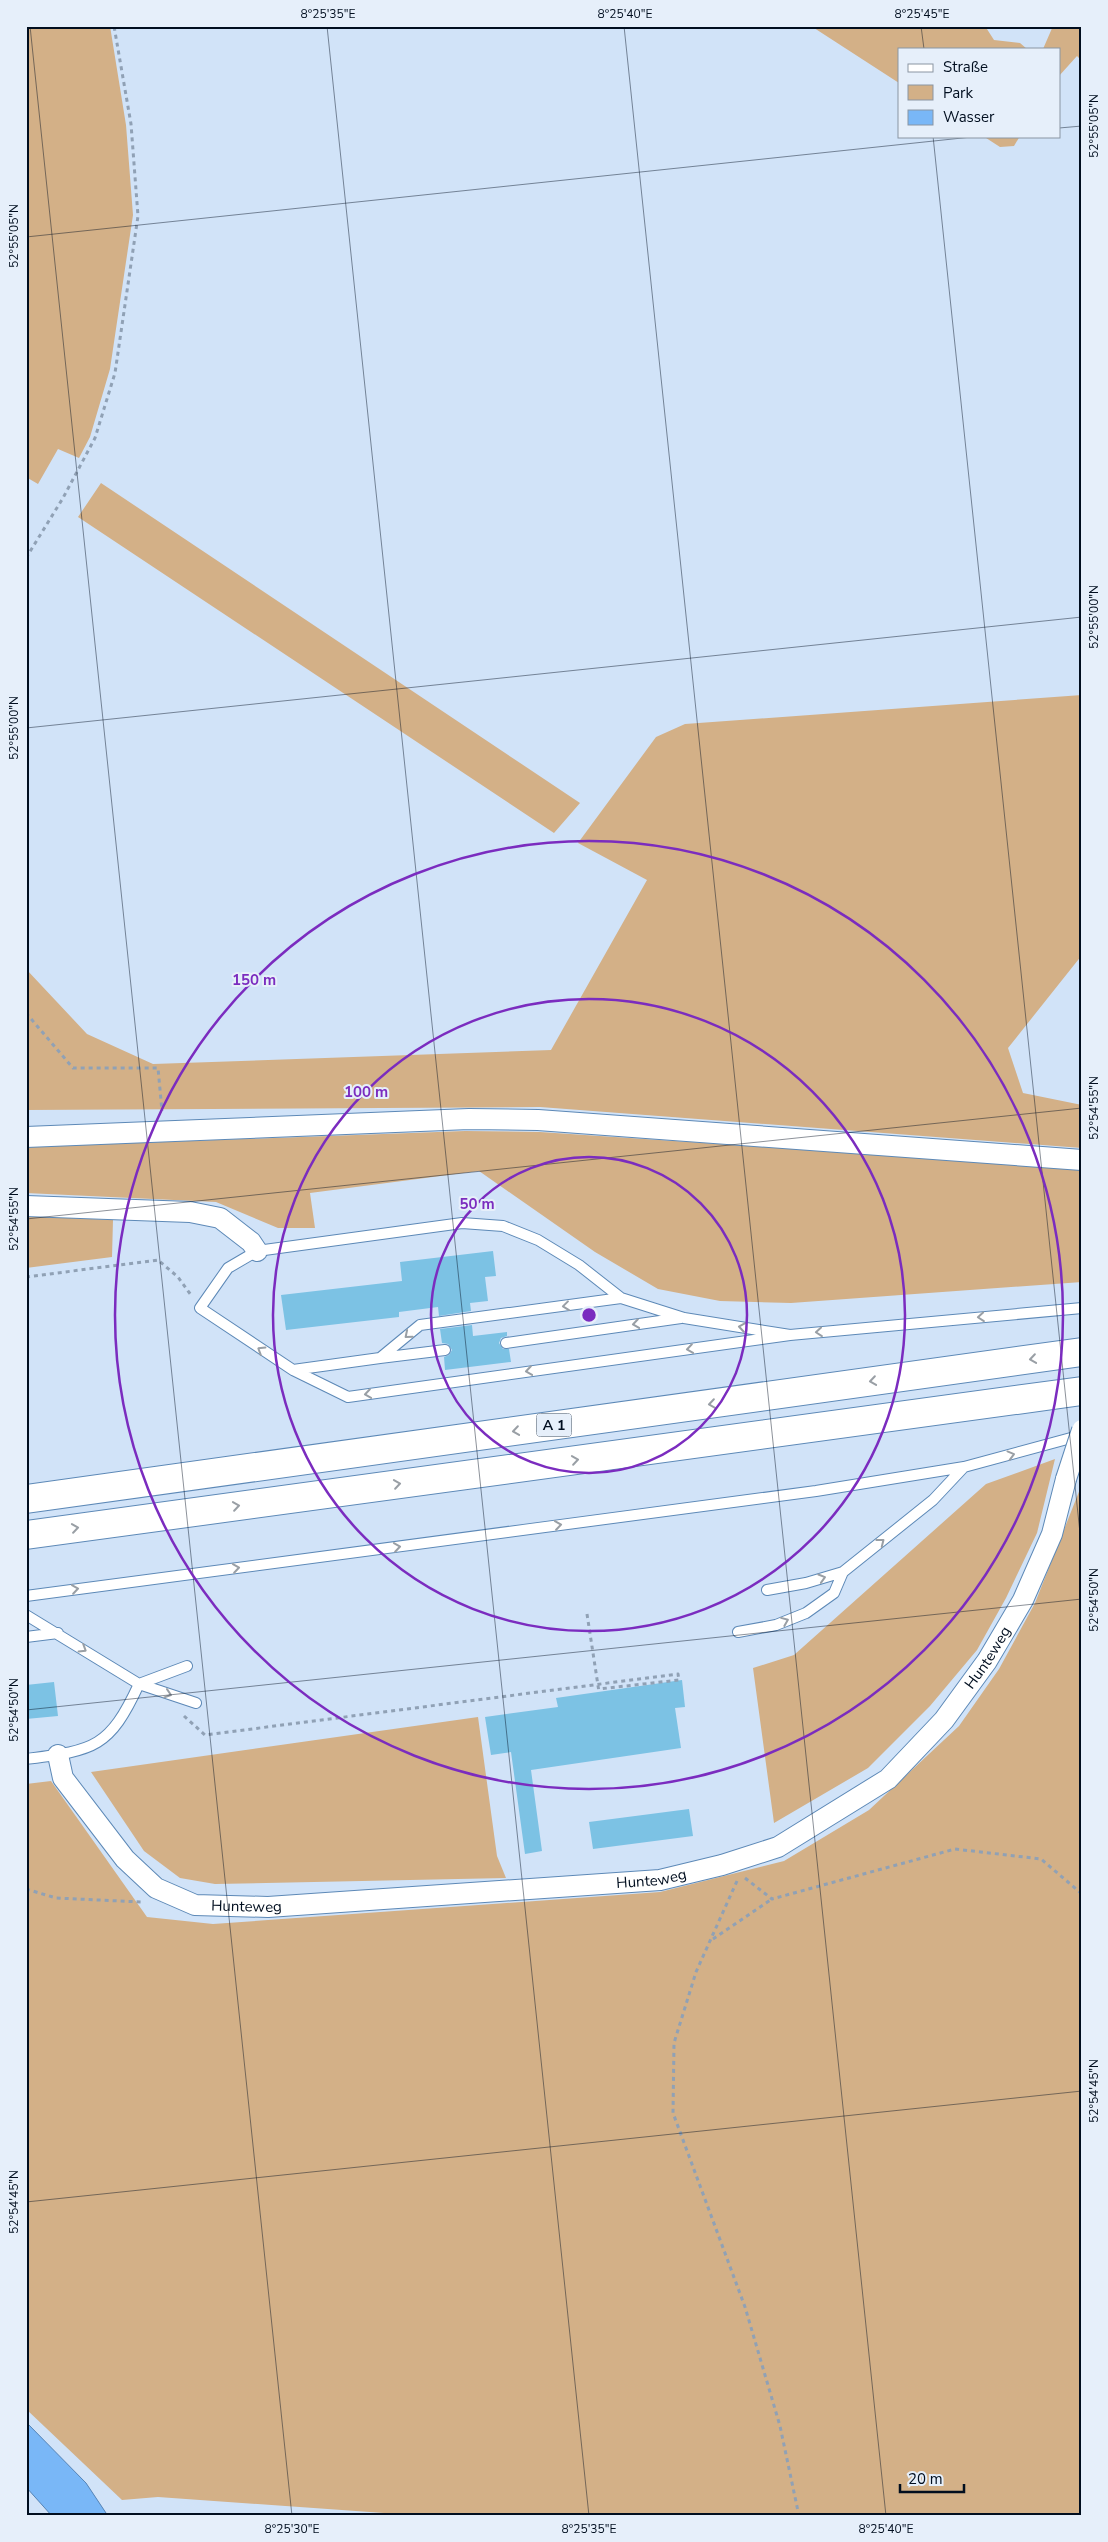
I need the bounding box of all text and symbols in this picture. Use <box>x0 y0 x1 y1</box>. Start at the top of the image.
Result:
text: 8°25'35"E <box>301 6 355 22</box>
text: 8°25'40"E <box>598 6 652 22</box>
text: 8°25'45"E <box>895 6 949 22</box>
legend <box>898 48 1060 138</box>
text: Straße <box>943 57 988 77</box>
text: Park <box>943 83 973 103</box>
text: 52°55'05"N <box>1086 94 1102 158</box>
text: Wasser <box>943 107 995 127</box>
text: 52°55'05"N <box>6 204 22 268</box>
text: 52°55'00"N <box>1086 585 1102 649</box>
text: 52°55'00"N <box>6 696 22 760</box>
text: 150 m <box>232 970 276 990</box>
text: 52°54'55"N <box>1086 1076 1102 1140</box>
text: 100 m <box>344 1082 388 1102</box>
text: 52°54'55"N <box>6 1187 22 1251</box>
text: 50 m <box>459 1194 495 1214</box>
one-way arrow <box>562 1300 570 1310</box>
centre of rings <box>580 1306 598 1324</box>
one-way arrow <box>977 1312 985 1323</box>
one-way arrow <box>632 1319 641 1329</box>
one-way arrow <box>738 1322 746 1332</box>
one-way arrow <box>815 1327 823 1338</box>
one-way arrow <box>405 1329 414 1338</box>
one-way arrow <box>685 1343 693 1354</box>
one-way arrow <box>257 1347 266 1357</box>
one-way arrow <box>1029 1353 1037 1364</box>
one-way arrow <box>524 1366 533 1376</box>
one-way arrow <box>868 1375 876 1386</box>
one-way arrow <box>364 1388 372 1399</box>
one-way arrow <box>707 1398 716 1408</box>
road number: A 1 <box>536 1414 572 1436</box>
one-way arrow <box>512 1425 520 1435</box>
one-way arrow <box>1007 1450 1015 1460</box>
one-way arrow <box>571 1455 579 1466</box>
one-way arrow <box>392 1480 401 1490</box>
one-way arrow <box>232 1501 240 1512</box>
one-way arrow <box>554 1521 562 1531</box>
one-way arrow <box>71 1523 79 1534</box>
one-way arrow <box>875 1539 884 1547</box>
one-way arrow <box>393 1542 401 1553</box>
one-way arrow <box>232 1563 240 1574</box>
text: 52°54'50"N <box>1086 1568 1102 1632</box>
one-way arrow <box>818 1574 826 1584</box>
one-way arrow <box>71 1584 79 1595</box>
one-way arrow <box>780 1617 789 1627</box>
street label: Hunteweg <box>960 1623 1015 1693</box>
one-way arrow <box>78 1643 87 1653</box>
text: 52°54'50"N <box>6 1678 22 1742</box>
one-way arrow <box>163 1688 171 1698</box>
street label: Hunteweg <box>616 1864 688 1893</box>
street label: Hunteweg <box>211 1895 282 1917</box>
text: 52°54'45"N <box>1086 2059 1102 2123</box>
text: 52°54'45"N <box>6 2170 22 2234</box>
scale bar <box>900 2462 964 2494</box>
text: 20 m <box>908 2469 943 2489</box>
text: 8°25'30"E <box>265 2521 319 2537</box>
text: 8°25'35"E <box>562 2521 616 2537</box>
text: 8°25'40"E <box>859 2521 913 2537</box>

